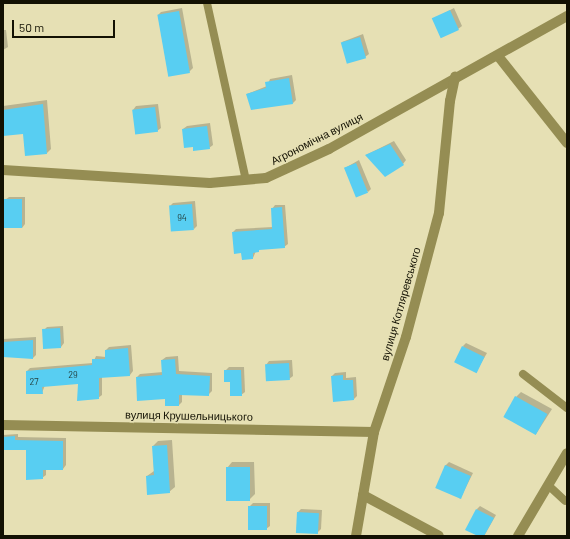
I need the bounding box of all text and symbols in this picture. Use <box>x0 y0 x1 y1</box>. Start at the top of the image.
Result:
scale bar <box>14 12 117 38</box>
text: 50 m <box>19 20 44 34</box>
street label: Агрономічна вулиця <box>269 110 365 168</box>
house number: 94 <box>177 213 187 223</box>
street label: вулиця Котляревського <box>378 246 424 362</box>
house number: 29 <box>68 370 78 380</box>
house number: 27 <box>29 377 39 387</box>
street label: вулиця Крушельницького <box>125 408 253 424</box>

